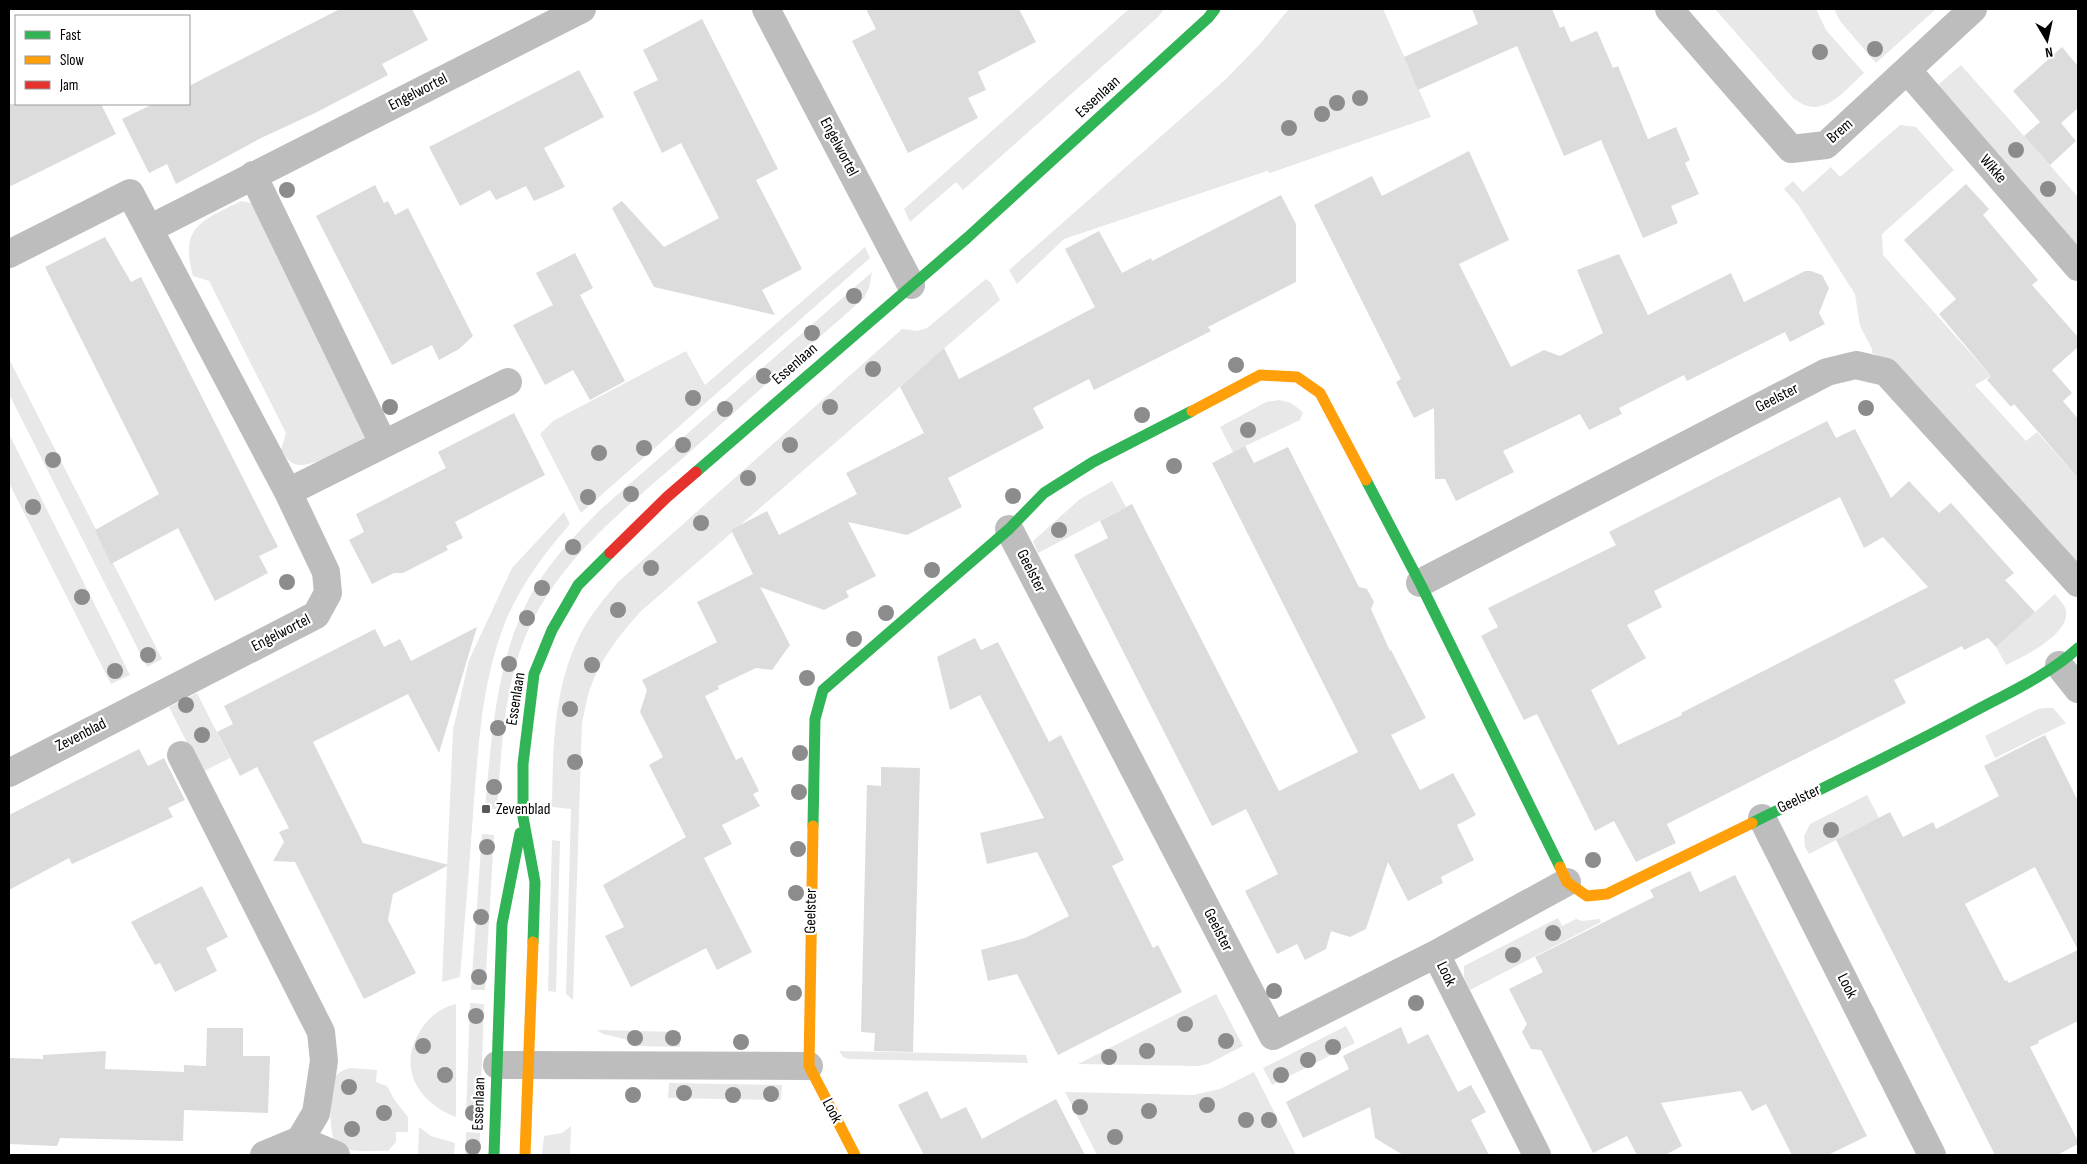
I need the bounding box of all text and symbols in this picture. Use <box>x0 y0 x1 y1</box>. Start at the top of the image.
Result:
legend <box>15 15 190 105</box>
north arrow <box>2022 15 2072 65</box>
text: Fast <box>60 26 82 45</box>
text: N <box>2044 43 2054 61</box>
text: Slow <box>60 51 84 70</box>
street label: Engelwortel <box>385 69 451 115</box>
street label: Essenlaan <box>1072 72 1124 122</box>
text: Jam <box>59 76 78 95</box>
street label: Engelwortel <box>816 114 862 180</box>
street label: Brem <box>1823 115 1857 147</box>
street label: Wikke <box>1975 151 2011 187</box>
street label: Essenlaan <box>769 339 821 389</box>
street label: Geelster <box>1752 379 1802 417</box>
street label: Geelster <box>1012 546 1050 596</box>
street label: Engelwortel <box>248 610 314 656</box>
street label: Essenlaan <box>502 671 530 727</box>
street label: Zevenblad <box>52 714 110 756</box>
street label: Geelster <box>1774 780 1824 817</box>
place label: Zevenblad <box>496 800 550 819</box>
marker: Zevenblad <box>480 803 492 815</box>
street label: Geelster <box>801 888 821 934</box>
street label: Geelster <box>1199 905 1237 955</box>
street label: Look <box>1432 959 1460 989</box>
street label: Look <box>1833 970 1861 1002</box>
street label: Essenlaan <box>469 1077 489 1131</box>
street label: Look <box>818 1095 846 1127</box>

